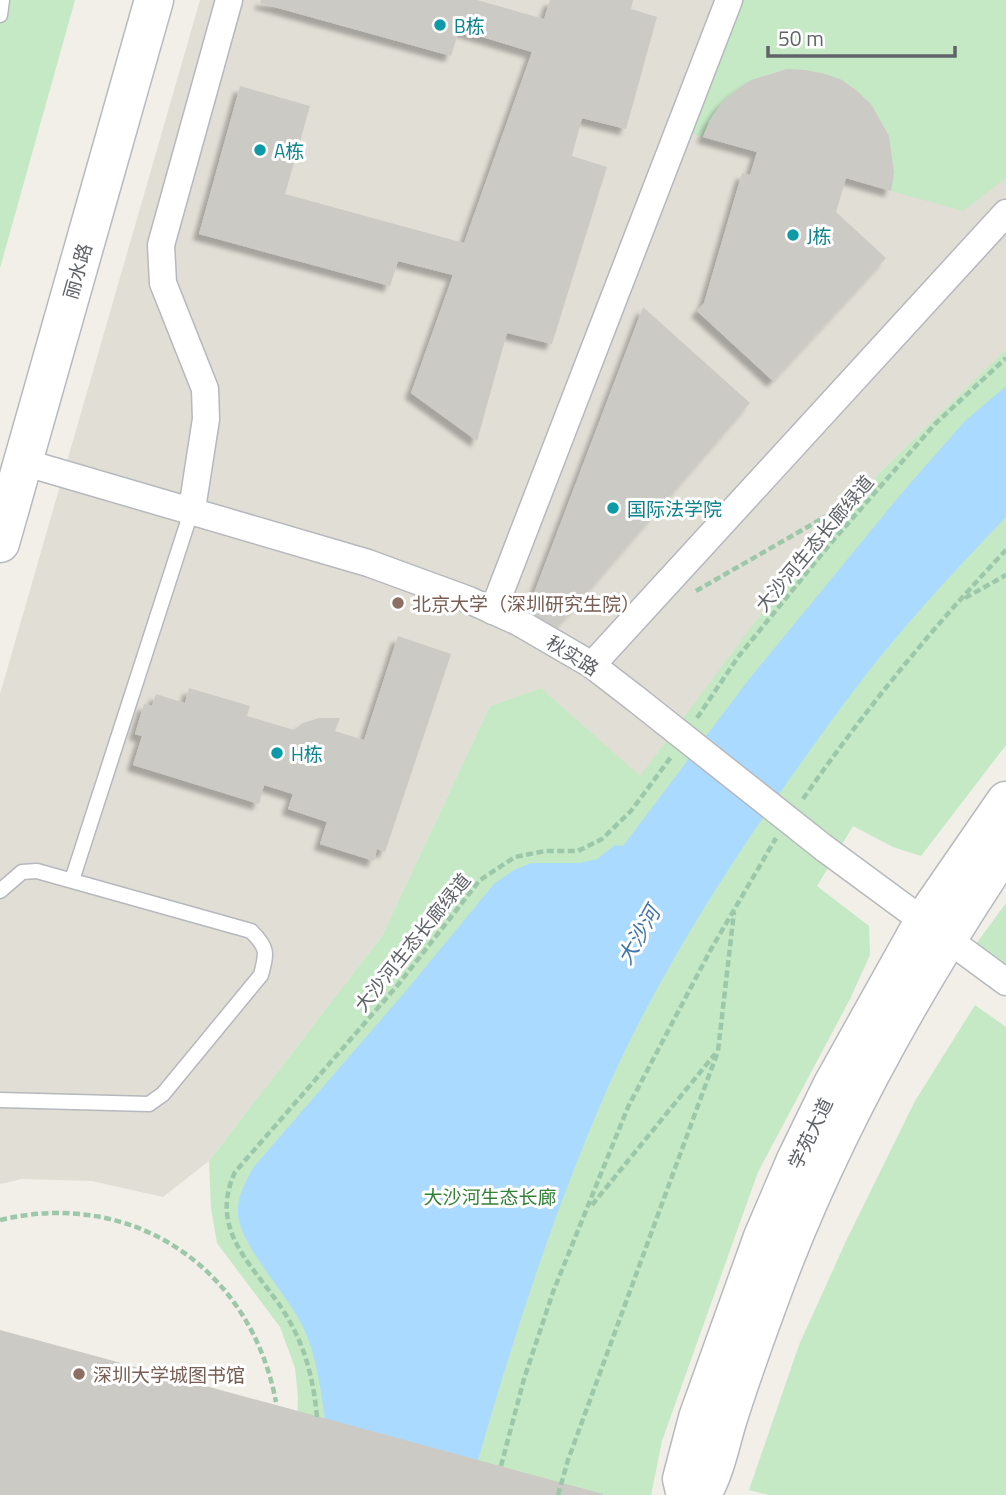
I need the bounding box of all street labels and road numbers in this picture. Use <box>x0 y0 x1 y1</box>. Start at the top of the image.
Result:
street label: 丽水路 <box>55 240 99 302</box>
street label: 大沙河生态长廊绿道 <box>748 468 880 618</box>
street label: 秋实路 <box>541 628 605 682</box>
street label: 大沙河生态长廊绿道 <box>347 866 477 1018</box>
street label: 学苑大道 <box>780 1092 840 1174</box>

